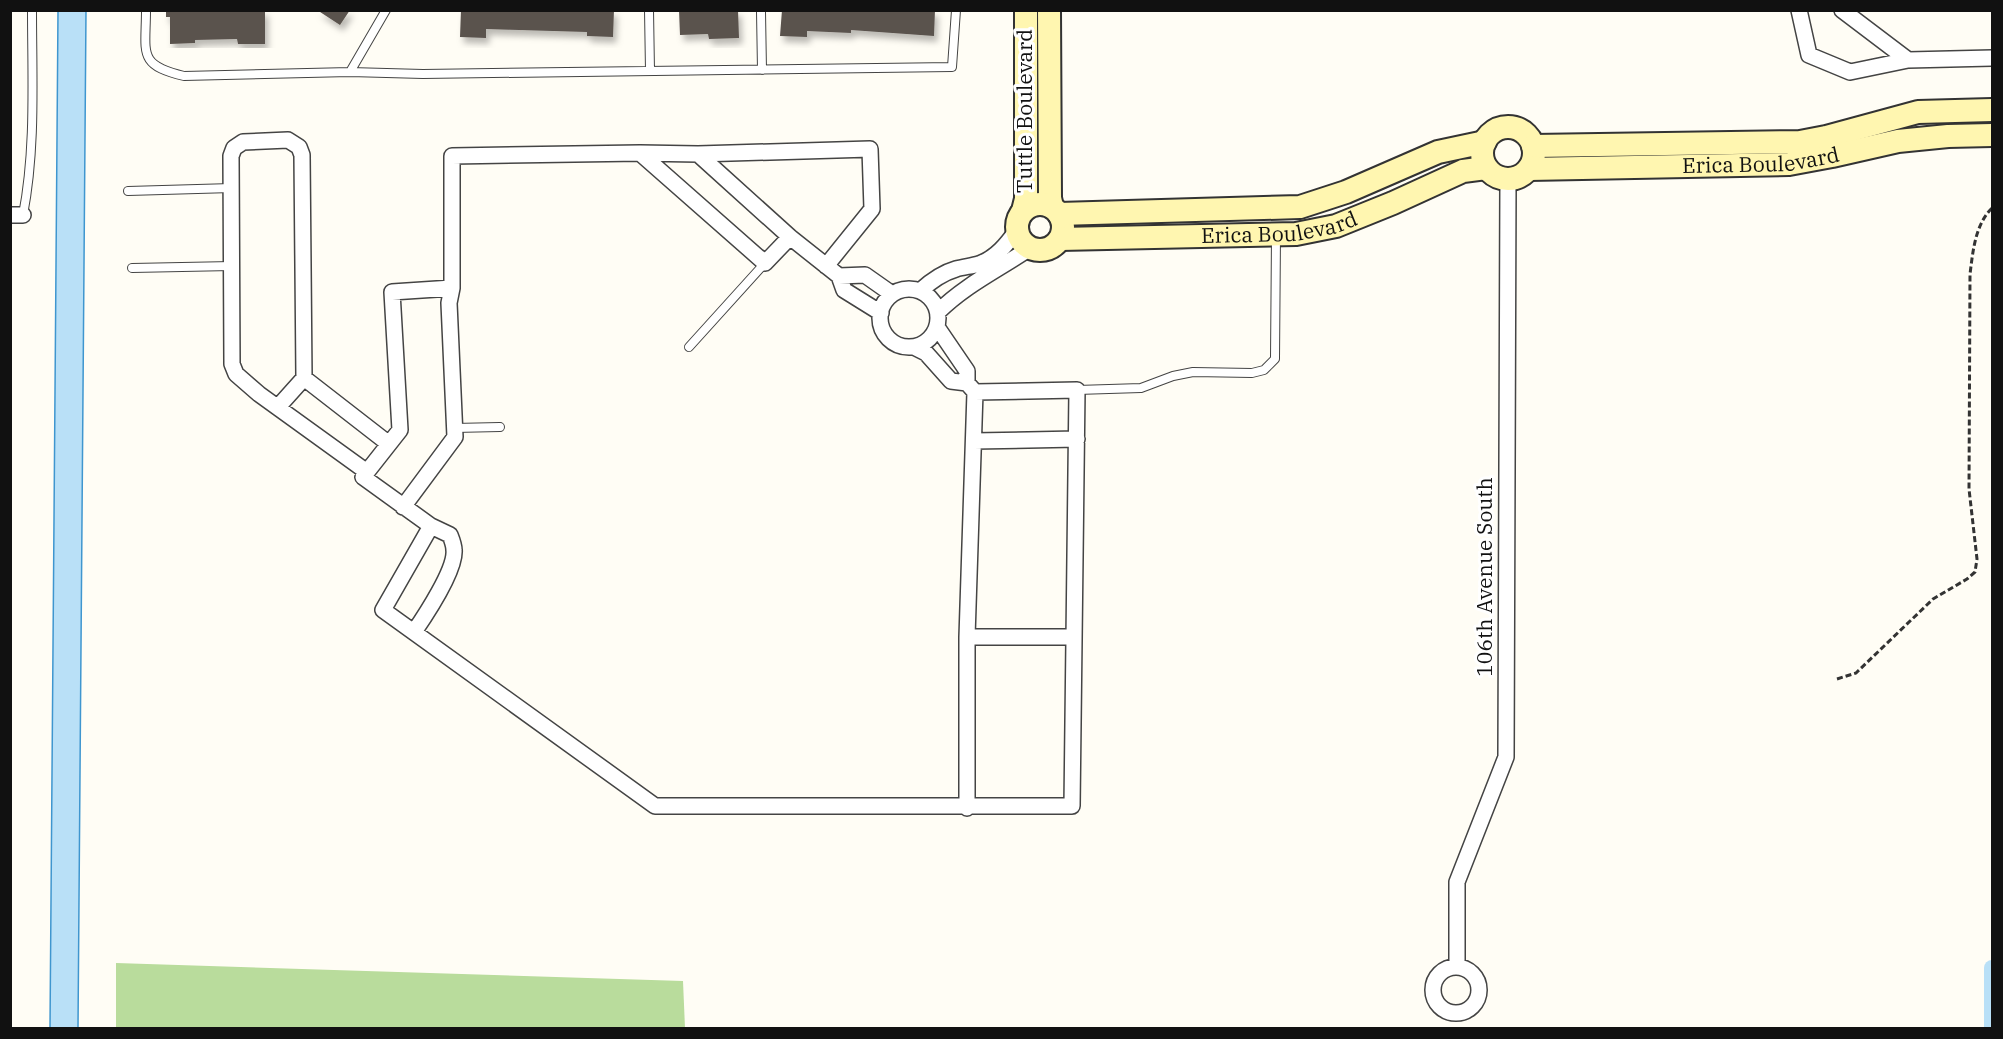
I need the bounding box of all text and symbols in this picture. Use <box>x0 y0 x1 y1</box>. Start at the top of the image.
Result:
street label: Tuttle Boulevard <box>1010 29 1038 193</box>
street label: Erica Boulevard <box>1682 140 1842 179</box>
street label: Erica Boulevard <box>1201 204 1361 249</box>
street label: 106th Avenue South <box>1470 477 1498 677</box>

